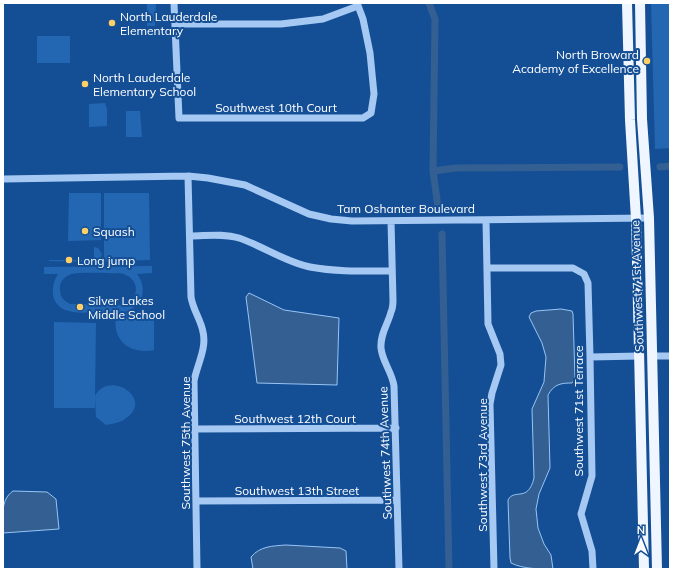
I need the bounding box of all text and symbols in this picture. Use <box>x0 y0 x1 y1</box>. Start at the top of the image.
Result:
place label: North Lauderdale Elementary <box>120 9 217 38</box>
marker: North Lauderdale Elementary <box>107 18 117 28</box>
place label: North Broward Academy of Excellence <box>512 47 639 76</box>
marker: North Broward Academy of Excellence <box>642 56 652 66</box>
place label: North Lauderdale Elementary School <box>93 70 196 99</box>
marker: North Lauderdale Elementary School <box>80 79 90 89</box>
street label: Southwest 10th Court <box>215 100 337 115</box>
street label: Tam Oshanter Boulevard <box>337 201 475 216</box>
street label: Southwest 71st Avenue <box>627 220 647 352</box>
place label: Squash <box>93 224 135 239</box>
marker: Squash <box>80 226 90 236</box>
place label: Long jump <box>77 253 135 268</box>
marker: Long jump <box>64 255 74 265</box>
place label: Silver Lakes Middle School <box>88 293 165 322</box>
marker: Silver Lakes Middle School <box>75 302 85 312</box>
street label: Southwest 71st Terrace <box>571 345 586 477</box>
street label: Southwest 75th Avenue <box>178 376 193 510</box>
street label: Southwest 74th Avenue <box>375 386 395 520</box>
street label: Southwest 73rd Avenue <box>475 398 490 532</box>
street label: Southwest 12th Court <box>234 411 356 426</box>
street label: Southwest 13th Street <box>235 483 359 498</box>
north arrow <box>621 520 661 560</box>
text: N <box>637 523 645 537</box>

